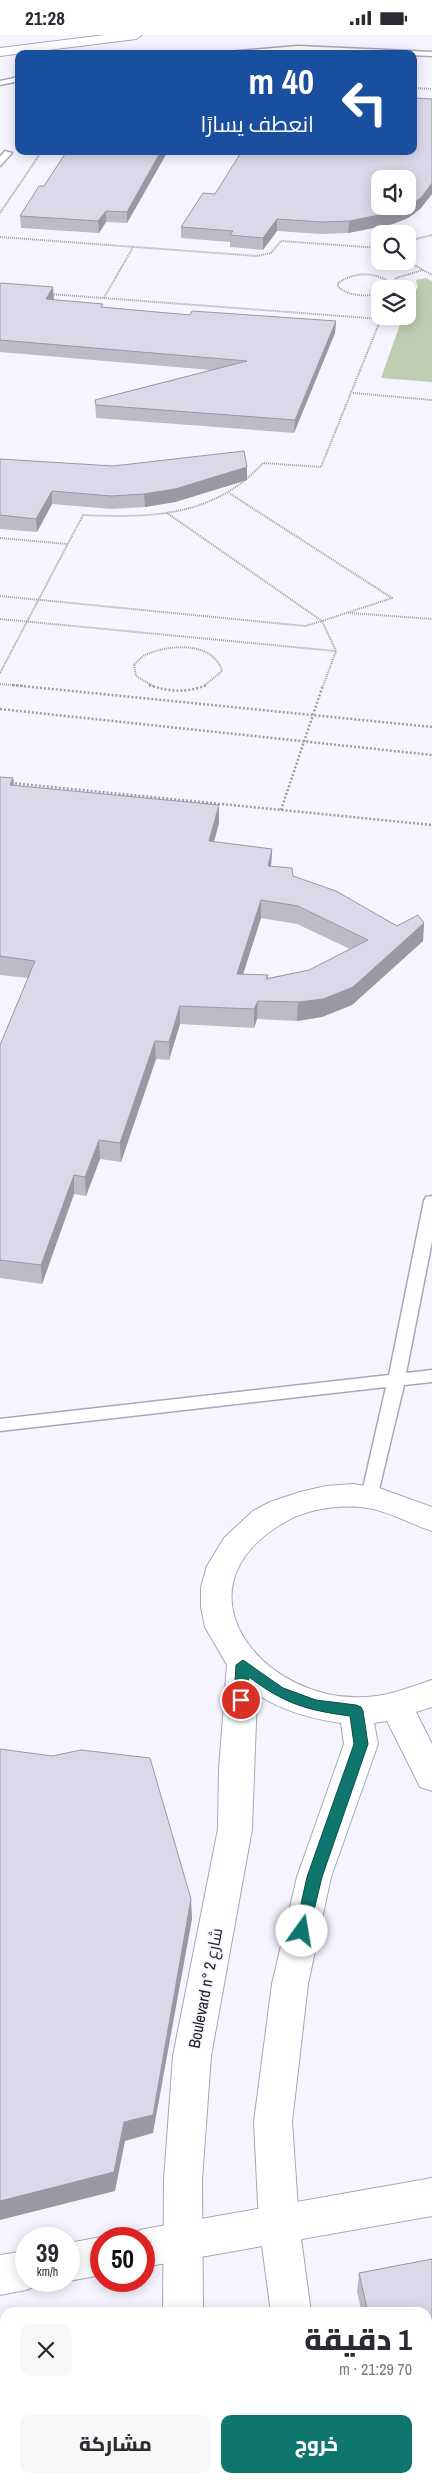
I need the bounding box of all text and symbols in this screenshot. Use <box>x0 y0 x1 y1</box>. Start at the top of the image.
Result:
text: 21:28 <box>25 5 65 31</box>
text: 40 m <box>249 58 314 105</box>
icon: left <box>332 70 397 135</box>
text: انعطف يسارًا <box>201 109 314 139</box>
map controls <box>371 170 416 325</box>
button: sound <box>371 170 416 215</box>
button: search <box>371 225 416 270</box>
button: layers <box>371 280 416 325</box>
pin <box>220 1679 262 1721</box>
icon: arrive <box>227 1686 255 1714</box>
position arrow <box>275 1904 327 1956</box>
street label: Boulevard n° شارع 2 <box>183 1926 228 2050</box>
speed limit sign: 50 <box>90 2227 155 2292</box>
text: 39 <box>36 2236 59 2270</box>
text: km/h <box>37 2264 58 2280</box>
text: 1 دقيقة <box>304 2319 412 2359</box>
button: close <box>20 2324 72 2376</box>
text: 70 m · 21:29 <box>339 2358 412 2380</box>
button: مشاركة <box>20 2415 211 2473</box>
button: خروج <box>221 2415 412 2473</box>

